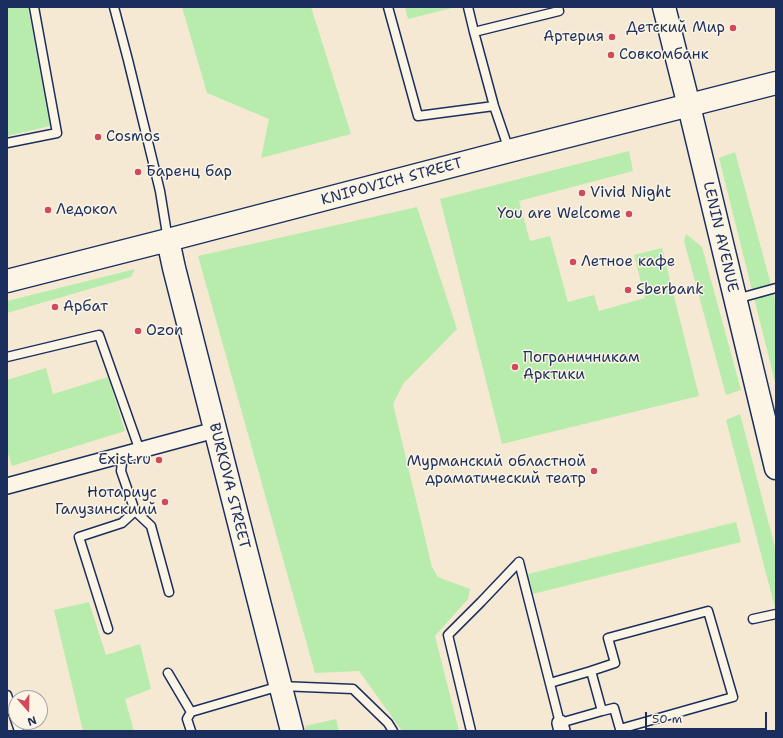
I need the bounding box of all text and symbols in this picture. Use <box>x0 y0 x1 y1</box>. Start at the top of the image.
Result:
place label: Детский Мир <box>626 19 725 37</box>
marker: Детский Мир <box>728 23 738 33</box>
place label: Артерия <box>543 28 604 46</box>
marker: Артерия <box>607 32 617 42</box>
place label: Совкомбанк <box>619 46 709 64</box>
marker: Совкомбанк <box>606 50 616 60</box>
place label: Cosmos <box>106 128 160 146</box>
marker: Cosmos <box>93 132 103 142</box>
street label: KNIPOVICH STREET <box>319 154 465 210</box>
place label: Баренц бар <box>146 163 232 181</box>
marker: Баренц бар <box>133 167 143 177</box>
street label: LENIN AVENUE <box>699 180 741 294</box>
place label: Vivid Night <box>590 184 671 202</box>
marker: Vivid Night <box>577 188 587 198</box>
place label: Ледокол <box>56 201 117 219</box>
marker: Ледокол <box>43 205 53 215</box>
place label: You are Welcome <box>497 205 621 223</box>
marker: You are Welcome <box>624 209 634 219</box>
place label: Летное кафе <box>581 253 675 271</box>
marker: Летное кафе <box>568 257 578 267</box>
place label: Sberbank <box>636 281 704 299</box>
marker: Sberbank <box>623 285 633 295</box>
place label: Арбат <box>63 298 108 316</box>
marker: Арбат <box>50 302 60 312</box>
place label: Ozon <box>146 322 183 340</box>
marker: Ozon <box>133 326 143 336</box>
place label: Пограничникам Арктики <box>523 349 640 384</box>
marker: Пограничникам Арктики <box>510 362 520 372</box>
street label: BURKOVA STREET <box>205 421 253 551</box>
place label: Exist.ru <box>98 451 151 469</box>
place label: Мурманский областной драматический театр <box>407 453 586 488</box>
marker: Exist.ru <box>154 455 164 465</box>
marker: Мурманский областной драматический театр <box>589 466 599 476</box>
place label: Нотариус Галузинскиий <box>55 484 157 519</box>
marker: Нотариус Галузинскиий <box>160 497 170 507</box>
north arrow <box>8 690 48 730</box>
scale bar <box>647 704 769 730</box>
text: 50 m <box>652 711 682 727</box>
text: N <box>25 712 39 729</box>

